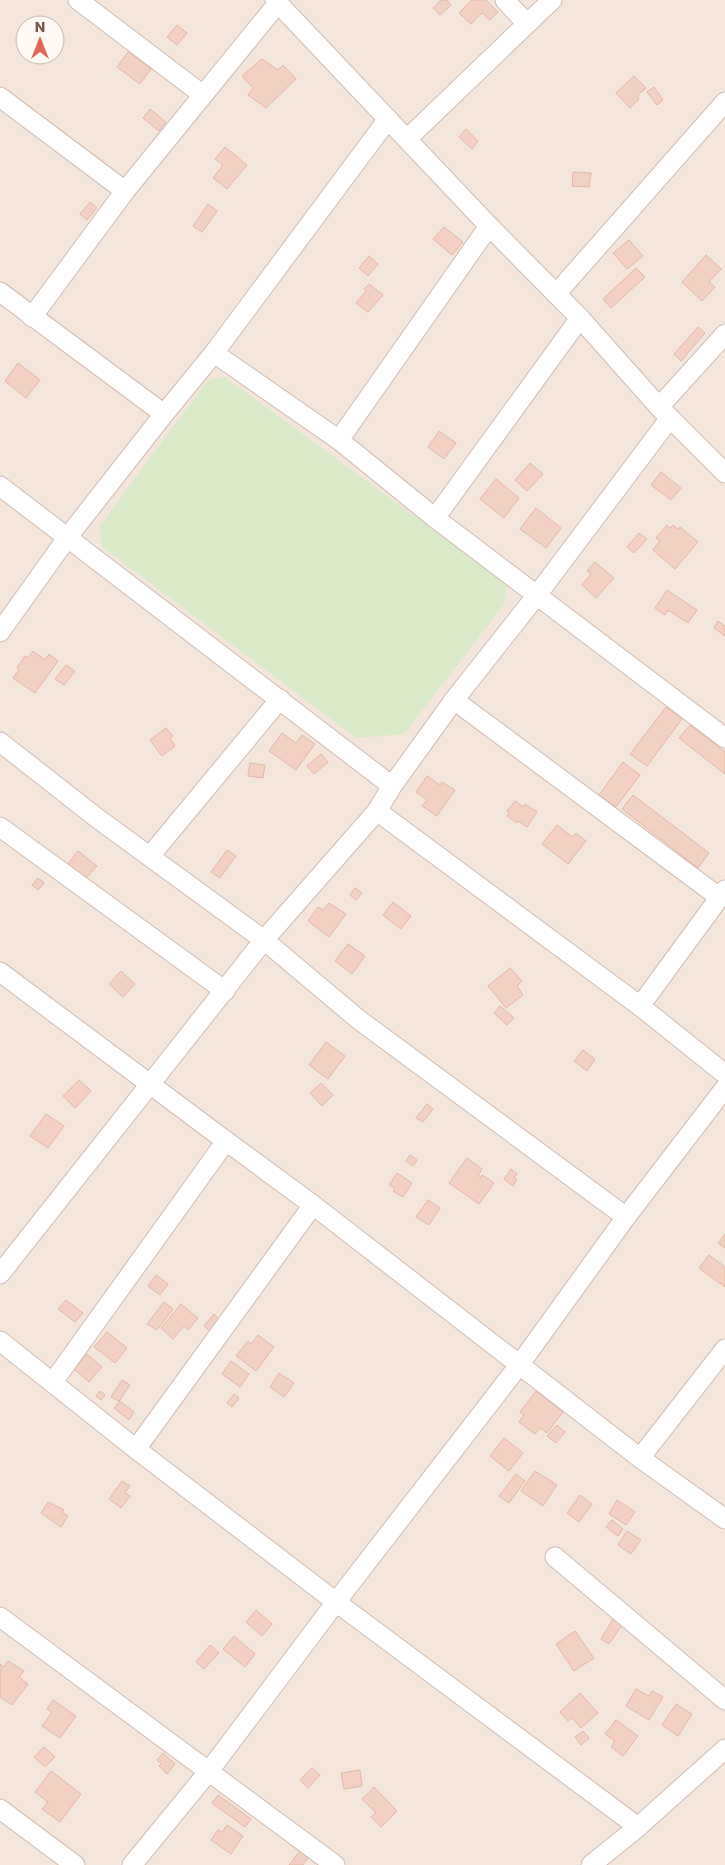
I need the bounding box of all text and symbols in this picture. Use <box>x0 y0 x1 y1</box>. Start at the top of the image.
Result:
north arrow <box>15 15 65 65</box>
text: N <box>35 17 45 37</box>

